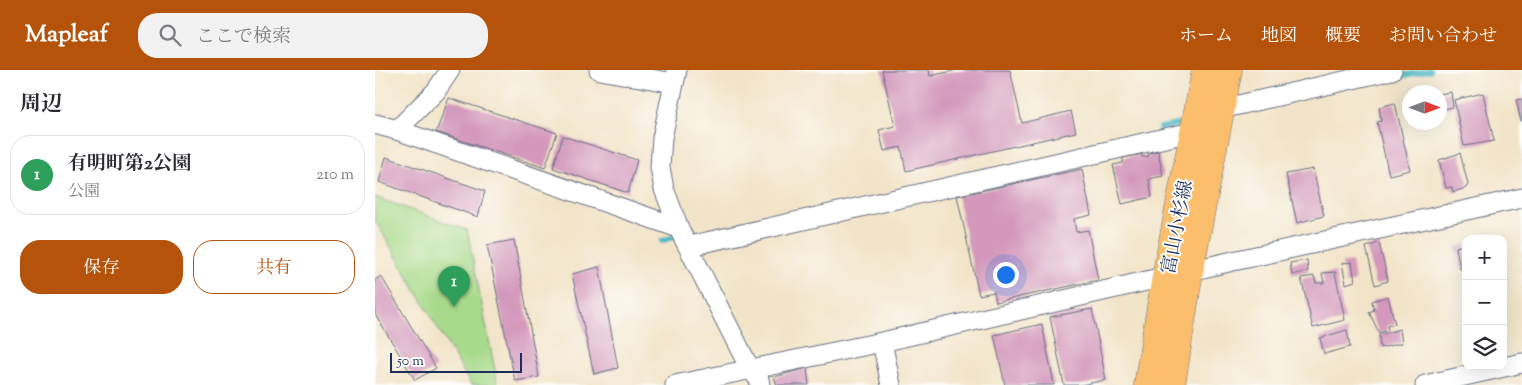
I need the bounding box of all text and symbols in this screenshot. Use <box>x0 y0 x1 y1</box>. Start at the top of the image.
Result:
search box <box>138 13 488 58</box>
text: Mapleaf <box>25 18 108 52</box>
icon: search <box>156 21 184 49</box>
text: ここで検索 <box>196 24 291 51</box>
text: ホーム <box>1179 24 1233 50</box>
text: 地図 <box>1261 24 1297 50</box>
text: 概要 <box>1325 24 1361 50</box>
text: お問い合わせ <box>1389 24 1497 50</box>
north arrow <box>1402 85 1447 130</box>
text: 周辺 <box>20 90 62 120</box>
text: 有明町第2公園 <box>68 151 191 178</box>
text: 1 <box>34 164 40 187</box>
text: 210 m <box>316 164 354 187</box>
street label: 富山小杉線 <box>1156 178 1201 277</box>
text: 公園 <box>68 181 100 204</box>
map controls <box>1462 235 1507 370</box>
button: + <box>1462 235 1507 280</box>
button: 保存 <box>20 240 183 294</box>
button: 共有 <box>193 240 355 294</box>
your location <box>993 262 1019 288</box>
pin: 1 <box>438 266 470 307</box>
button: − <box>1462 280 1507 325</box>
button: layers <box>1462 325 1507 370</box>
scale bar <box>390 350 523 373</box>
text: 50 m <box>397 352 424 372</box>

